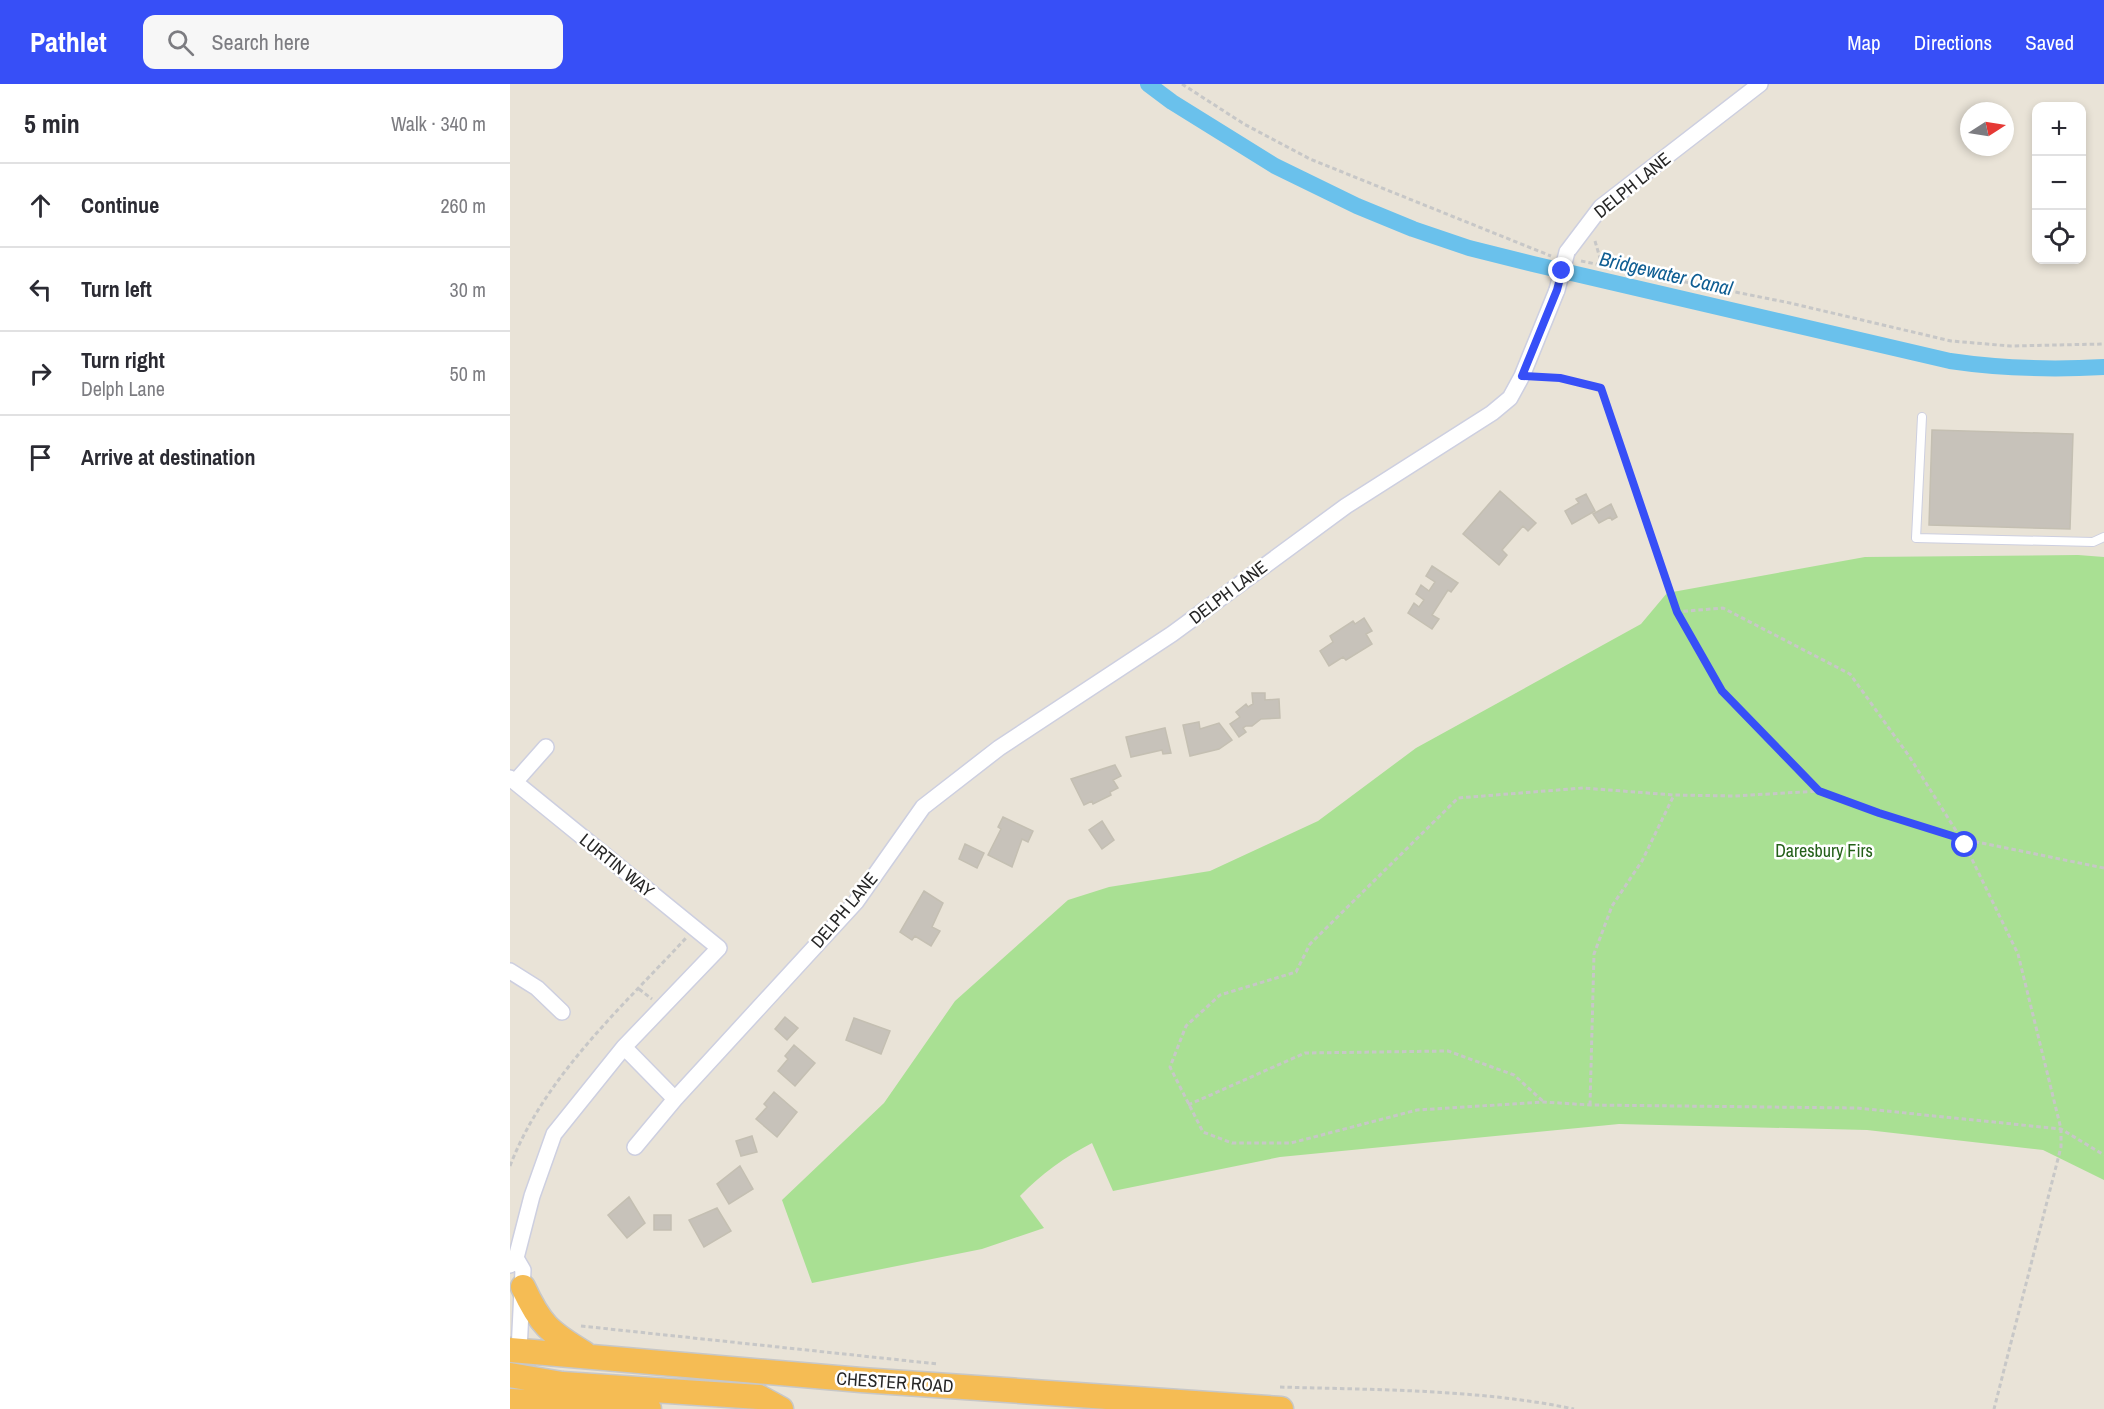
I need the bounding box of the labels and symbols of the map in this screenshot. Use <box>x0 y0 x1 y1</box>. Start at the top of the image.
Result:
north arrow <box>1960 102 2014 156</box>
street label: DELPH LANE <box>1588 146 1676 224</box>
water label: Bridgewater Canal <box>1597 245 1736 302</box>
route end <box>1548 257 1574 283</box>
street label: DELPH LANE <box>1184 554 1272 630</box>
street label: LURTIN WAY <box>574 827 660 903</box>
route start <box>1951 831 1977 857</box>
park label: Daresbury Firs <box>1775 838 1873 863</box>
street label: DELPH LANE <box>805 867 883 953</box>
street label: CHESTER ROAD <box>836 1365 954 1399</box>

